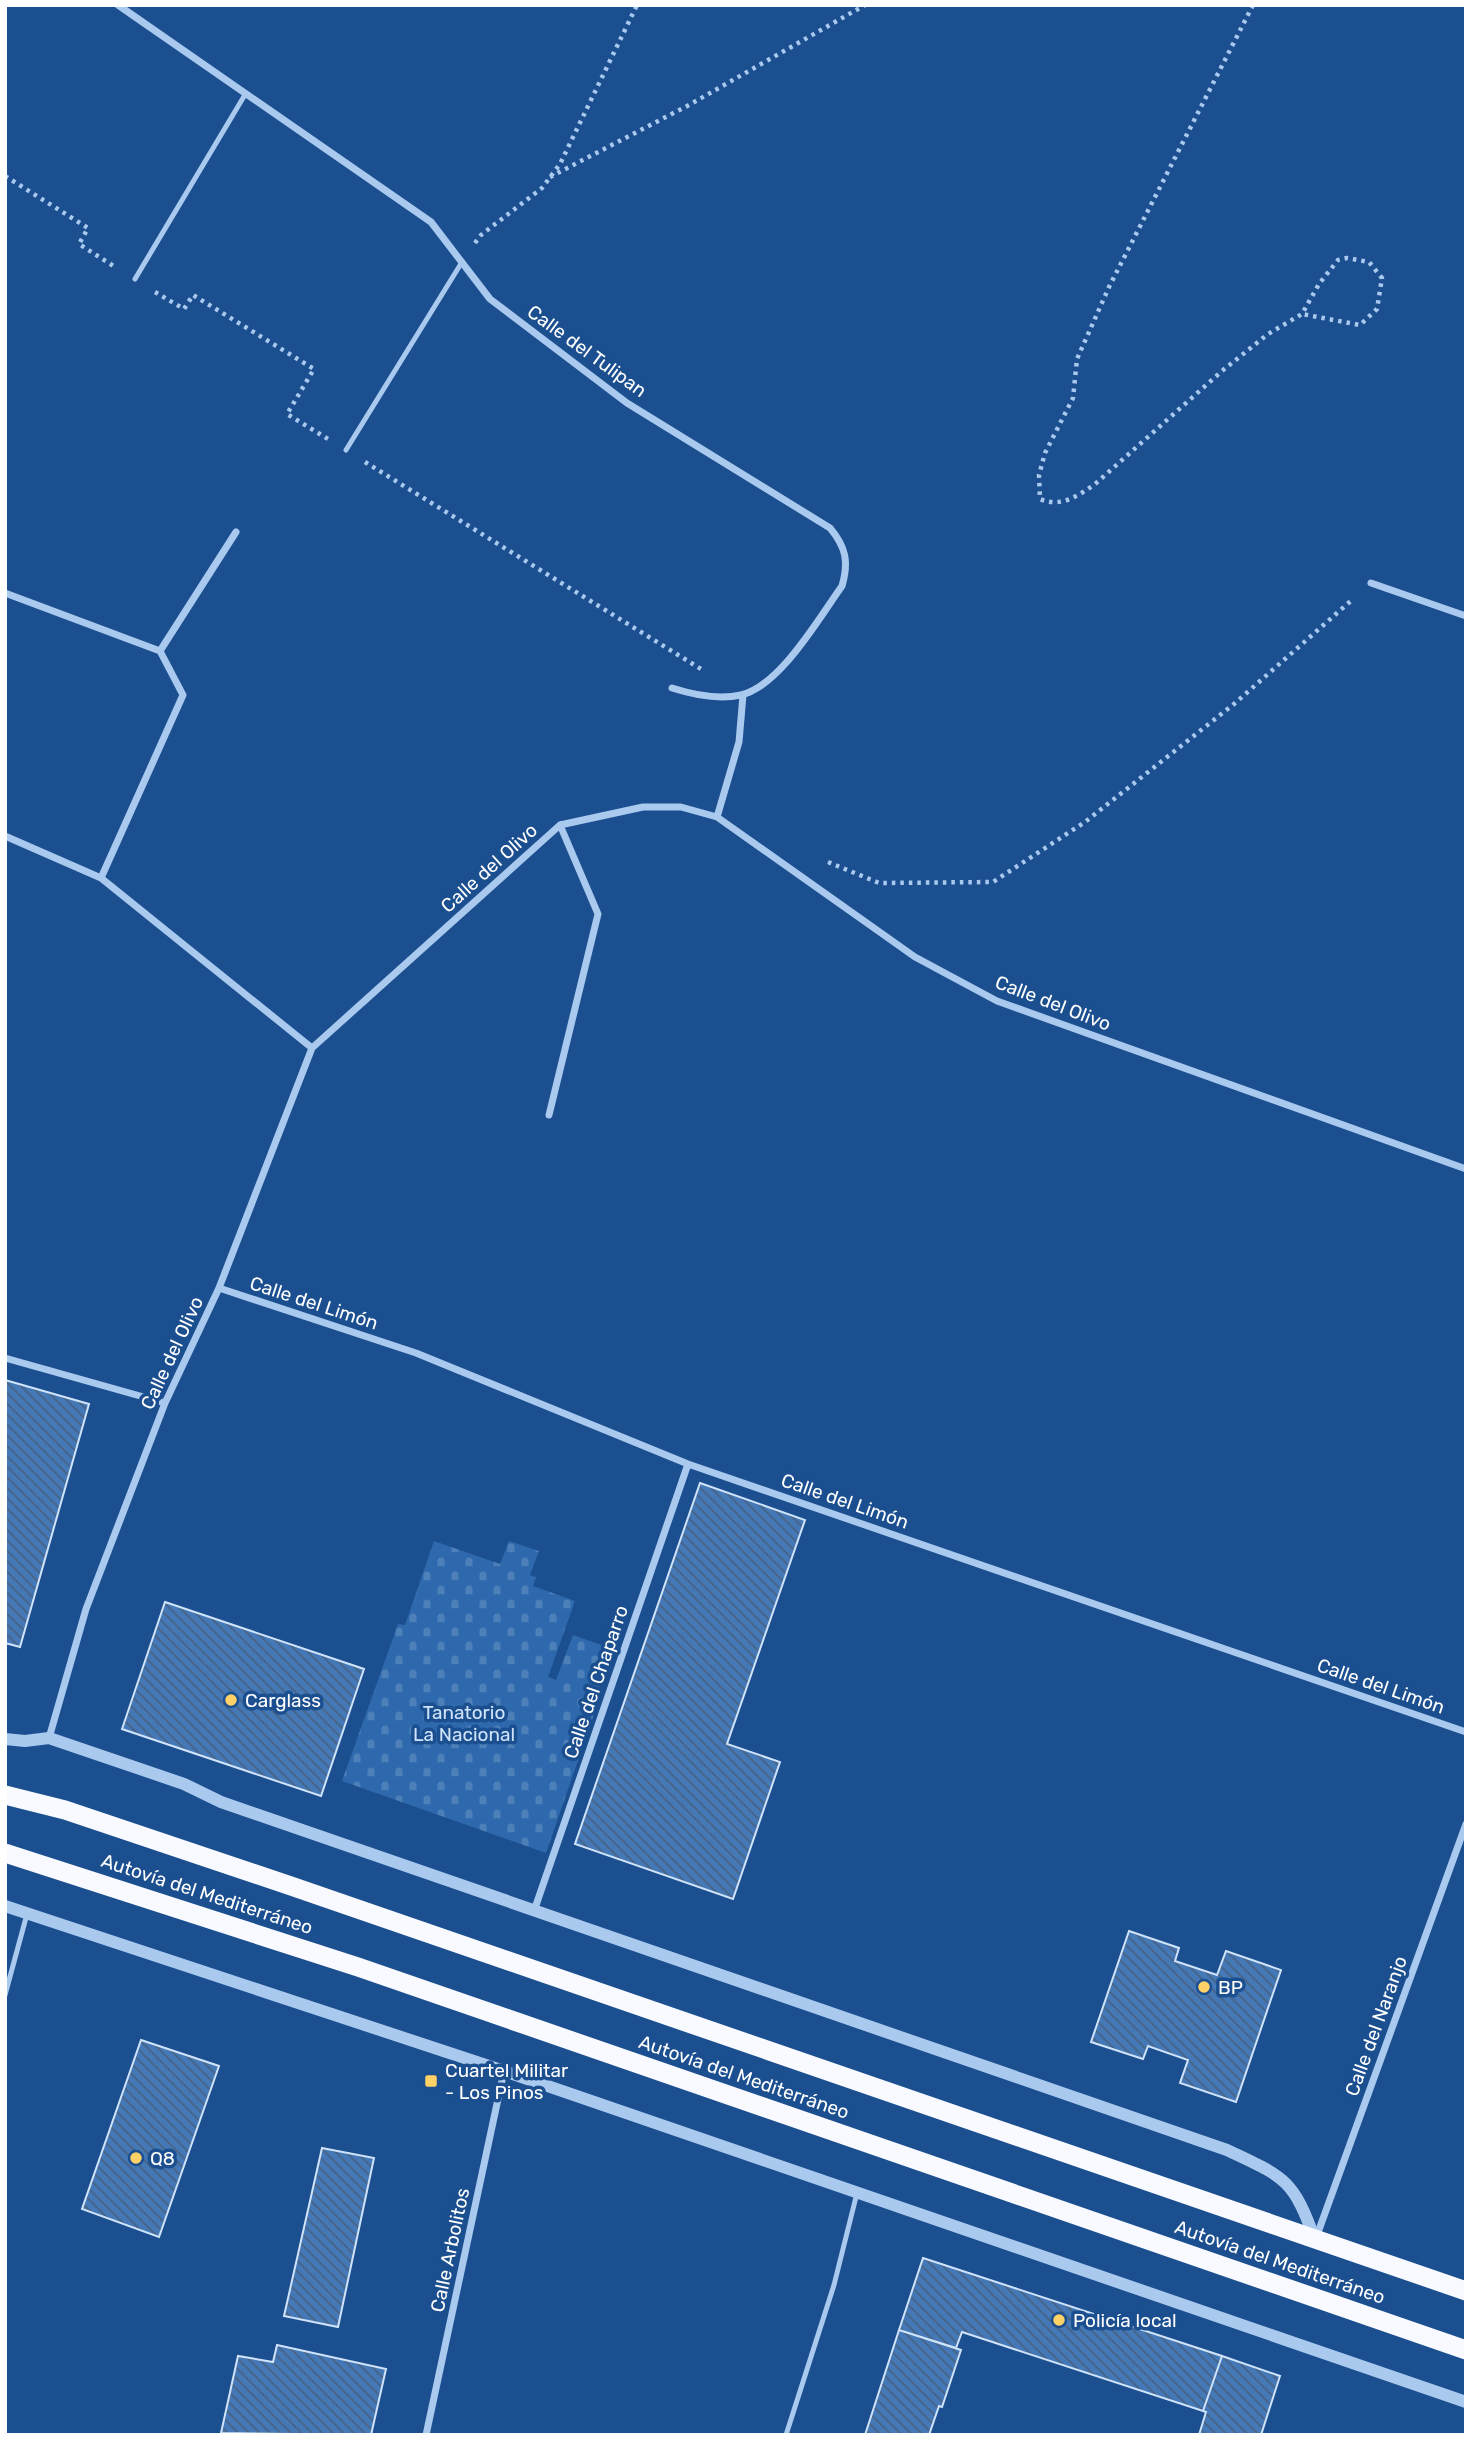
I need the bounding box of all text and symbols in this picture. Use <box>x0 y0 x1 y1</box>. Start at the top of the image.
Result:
street label: Calle del Tulipan <box>523 300 651 402</box>
street label: Calle del Olivo <box>436 819 542 917</box>
street label: Calle del Olivo <box>992 970 1114 1036</box>
street label: Calle del Limón <box>247 1271 381 1335</box>
street label: Calle del Olivo <box>136 1293 208 1413</box>
street label: Calle del Limón <box>778 1468 912 1534</box>
street label: Calle del Chaparro <box>559 1602 633 1762</box>
street label: Calle del Limón <box>1314 1653 1448 1719</box>
place label: Carglass <box>245 1689 321 1712</box>
marker: Carglass <box>223 1692 239 1708</box>
park label: Tanatorio La Nacional <box>413 1701 515 1746</box>
street label: Autovía del Mediterráneo <box>98 1849 316 1939</box>
street label: Calle del Naranjo <box>1340 1953 1412 2099</box>
place label: BP <box>1218 1976 1243 1999</box>
marker: BP <box>1196 1979 1212 1995</box>
street label: Autovía del Mediterráneo <box>636 2030 852 2124</box>
place label: Cuartel Militar - Los Pinos <box>445 2059 569 2104</box>
marker: Cuartel Militar - Los Pinos <box>423 2073 439 2089</box>
place label: Q8 <box>150 2147 175 2170</box>
marker: Q8 <box>128 2150 144 2166</box>
street label: Calle Arbolitos <box>426 2186 474 2314</box>
street label: Autovía del Mediterráneo <box>1172 2215 1388 2309</box>
place label: Policía local <box>1073 2309 1177 2332</box>
marker: Policía local <box>1051 2312 1067 2328</box>

